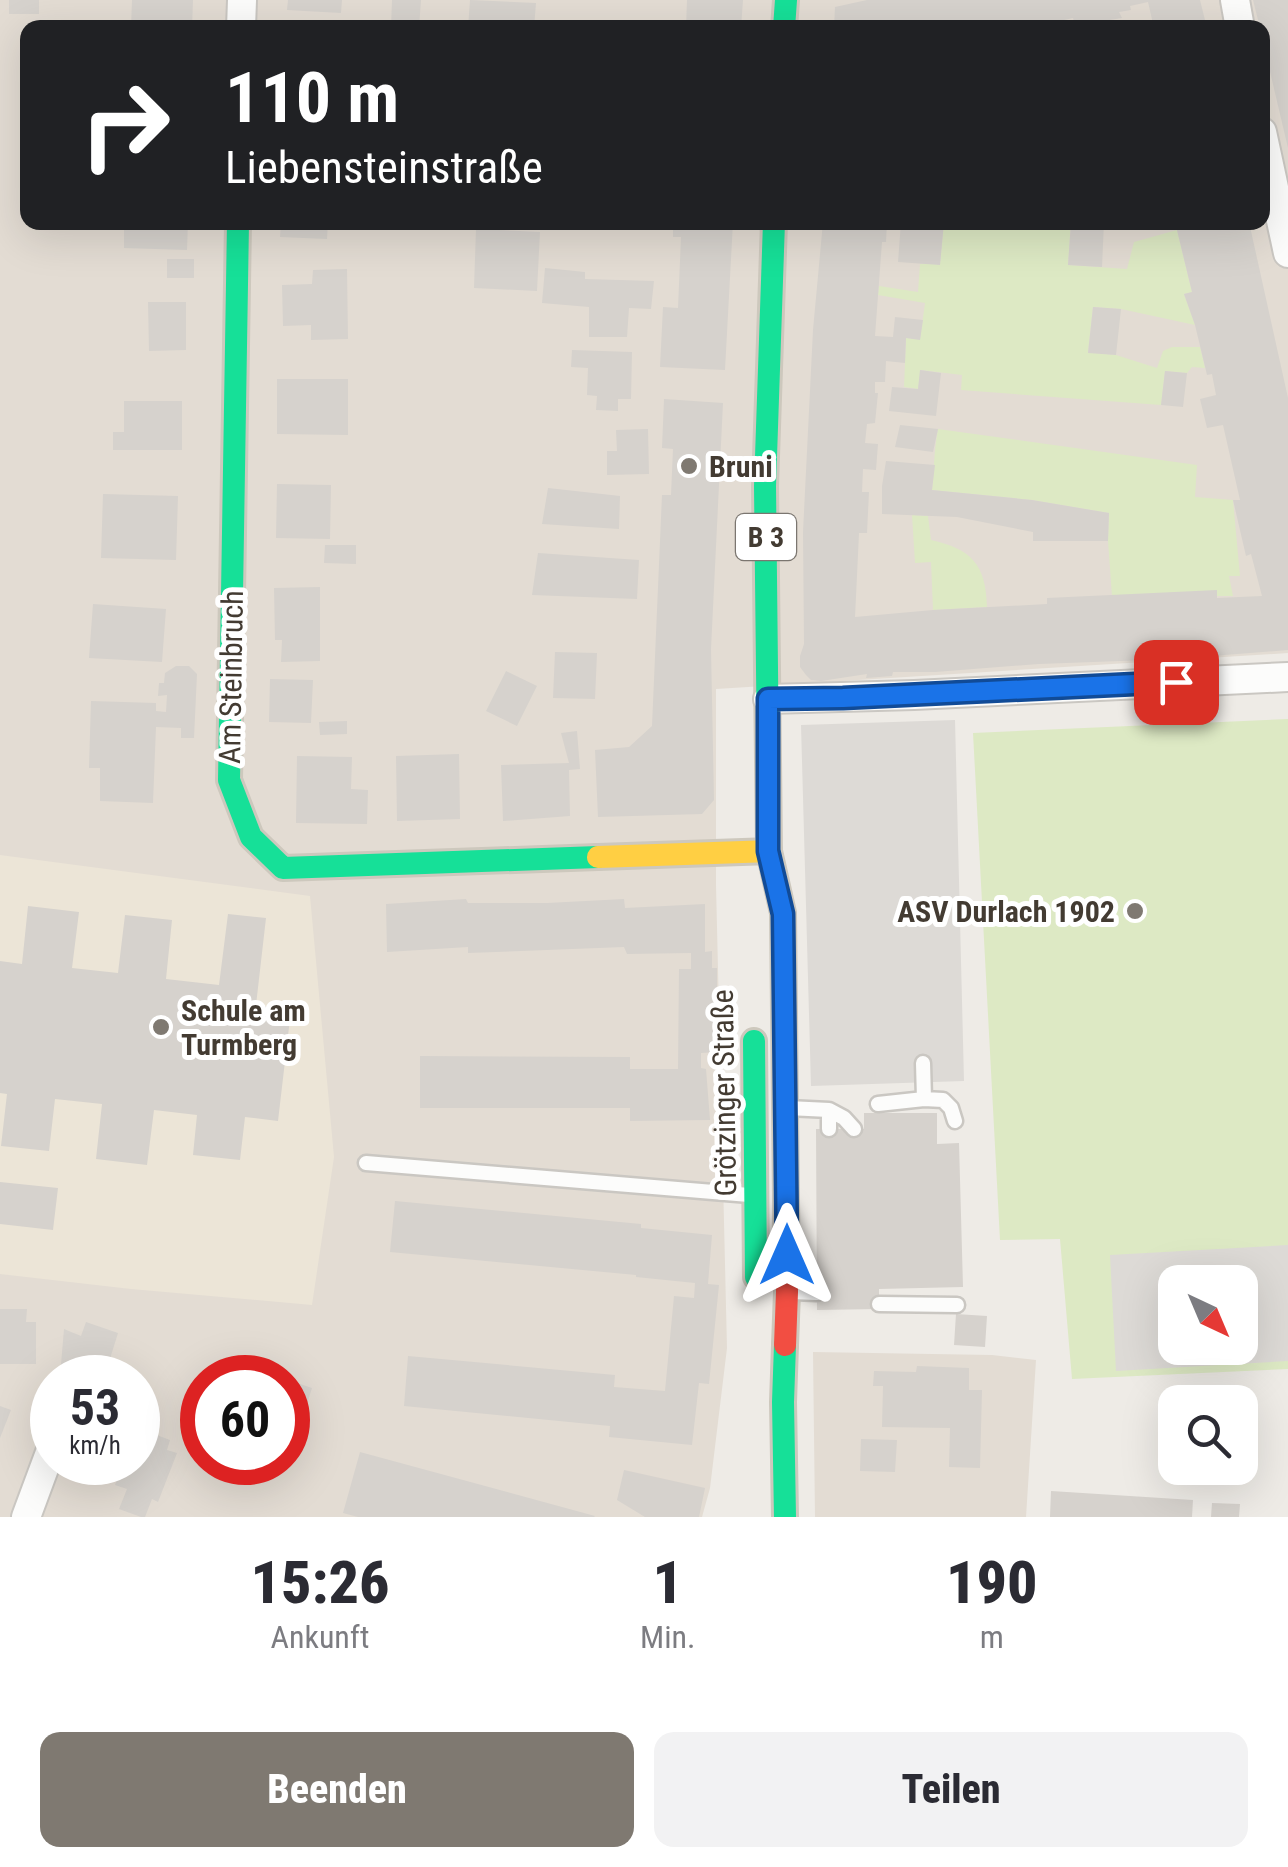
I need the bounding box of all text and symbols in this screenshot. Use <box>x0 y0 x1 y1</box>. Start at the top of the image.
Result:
text: 110 m <box>225 57 399 139</box>
icon: right <box>60 60 190 190</box>
text: Liebensteinstraße <box>225 141 543 194</box>
place label: Bruni <box>709 449 773 484</box>
marker: Bruni <box>678 455 700 477</box>
road number: B 3 <box>736 514 796 560</box>
street label: Am Steinbruch <box>212 590 250 764</box>
pin <box>1134 640 1219 725</box>
icon: arrive <box>1149 655 1204 710</box>
place label: ASV Durlach 1902 <box>897 894 1115 929</box>
marker: ASV Durlach 1902 <box>1124 900 1146 922</box>
street label: Grötzinger Straße <box>705 989 743 1197</box>
place label: Schule am Turmberg <box>181 993 306 1062</box>
marker: Schule am Turmberg <box>150 1016 172 1038</box>
position arrow <box>735 1203 839 1307</box>
north arrow <box>1158 1265 1258 1365</box>
map controls <box>1158 1265 1258 1485</box>
speed limit sign: 60 <box>180 1355 310 1485</box>
text: 53 <box>70 1379 120 1437</box>
button: search <box>1158 1385 1258 1485</box>
text: km/h <box>69 1431 121 1460</box>
text: 15:26 <box>251 1547 389 1618</box>
text: 1 <box>652 1547 683 1618</box>
text: 190 <box>946 1547 1037 1618</box>
text: Ankunft <box>271 1618 369 1656</box>
text: Min. <box>640 1618 695 1656</box>
text: m <box>980 1618 1004 1656</box>
button: Beenden <box>40 1732 634 1847</box>
button: Teilen <box>654 1732 1248 1847</box>

